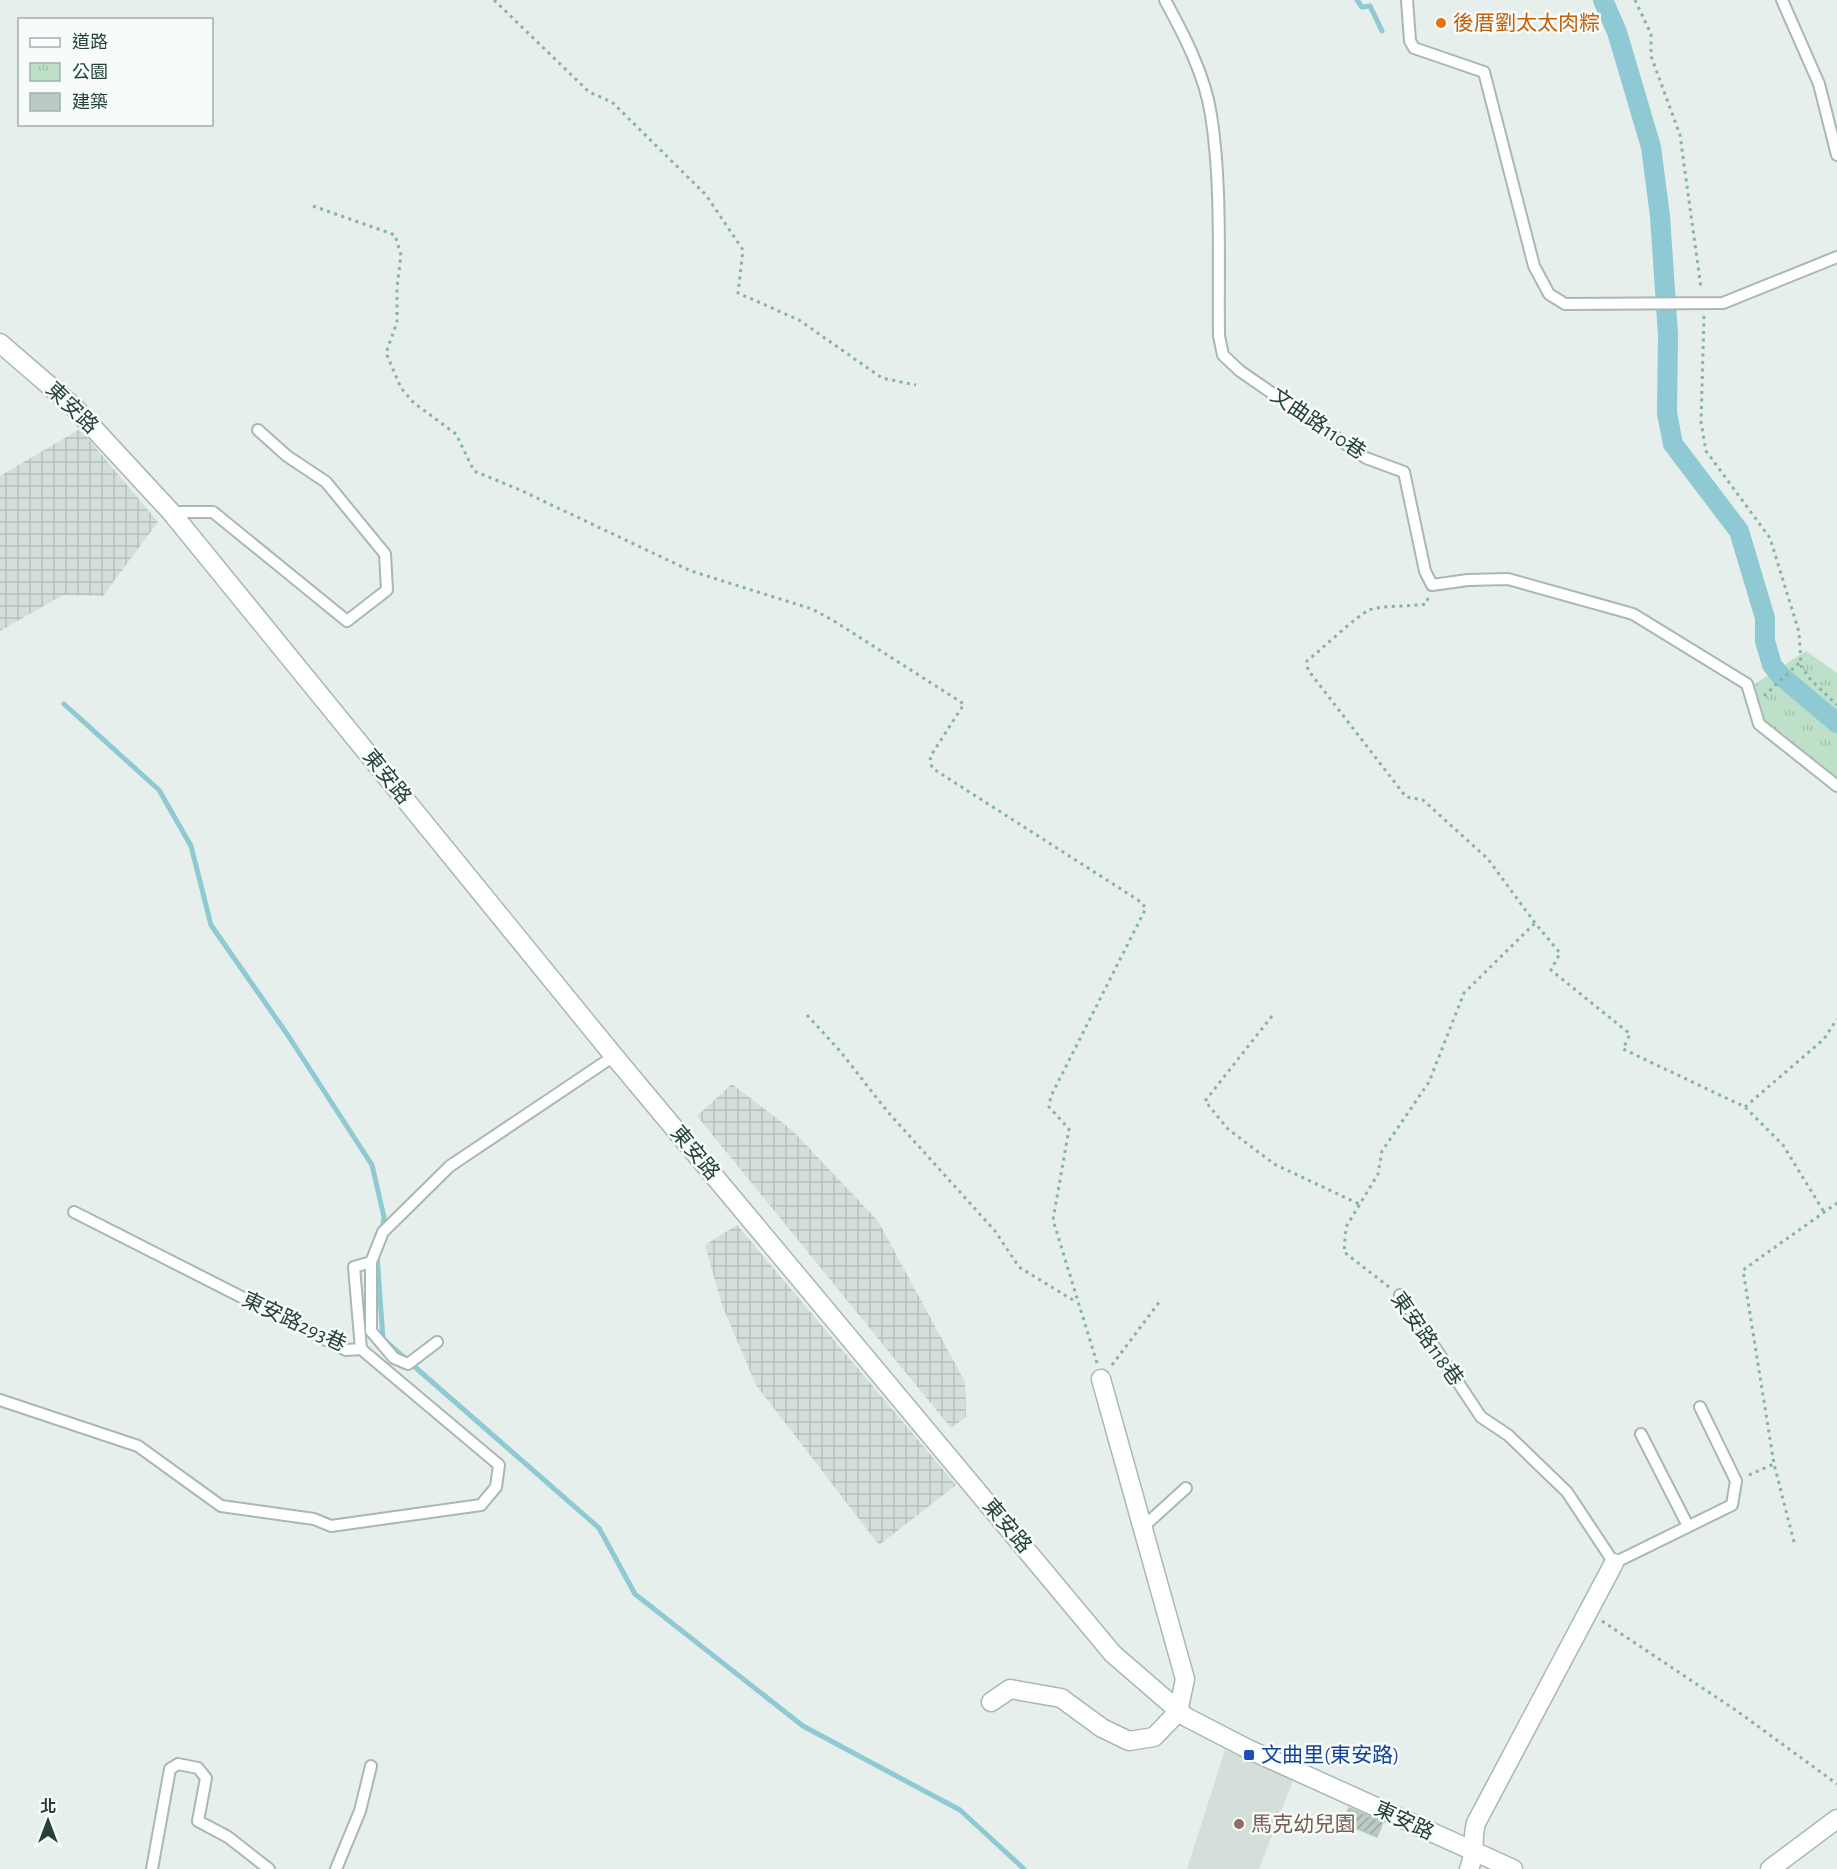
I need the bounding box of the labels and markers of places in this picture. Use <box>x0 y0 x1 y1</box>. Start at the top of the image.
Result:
place label: 後厝劉太太肉粽 <box>1453 12 1600 34</box>
marker: 後厝劉太太肉粽 <box>1434 16 1448 30</box>
place label: 文曲里(東安路) <box>1261 1744 1399 1766</box>
marker: 文曲里(東安路) <box>1242 1748 1256 1762</box>
place label: 馬克幼兒園 <box>1251 1813 1356 1835</box>
marker: 馬克幼兒園 <box>1232 1817 1246 1831</box>

